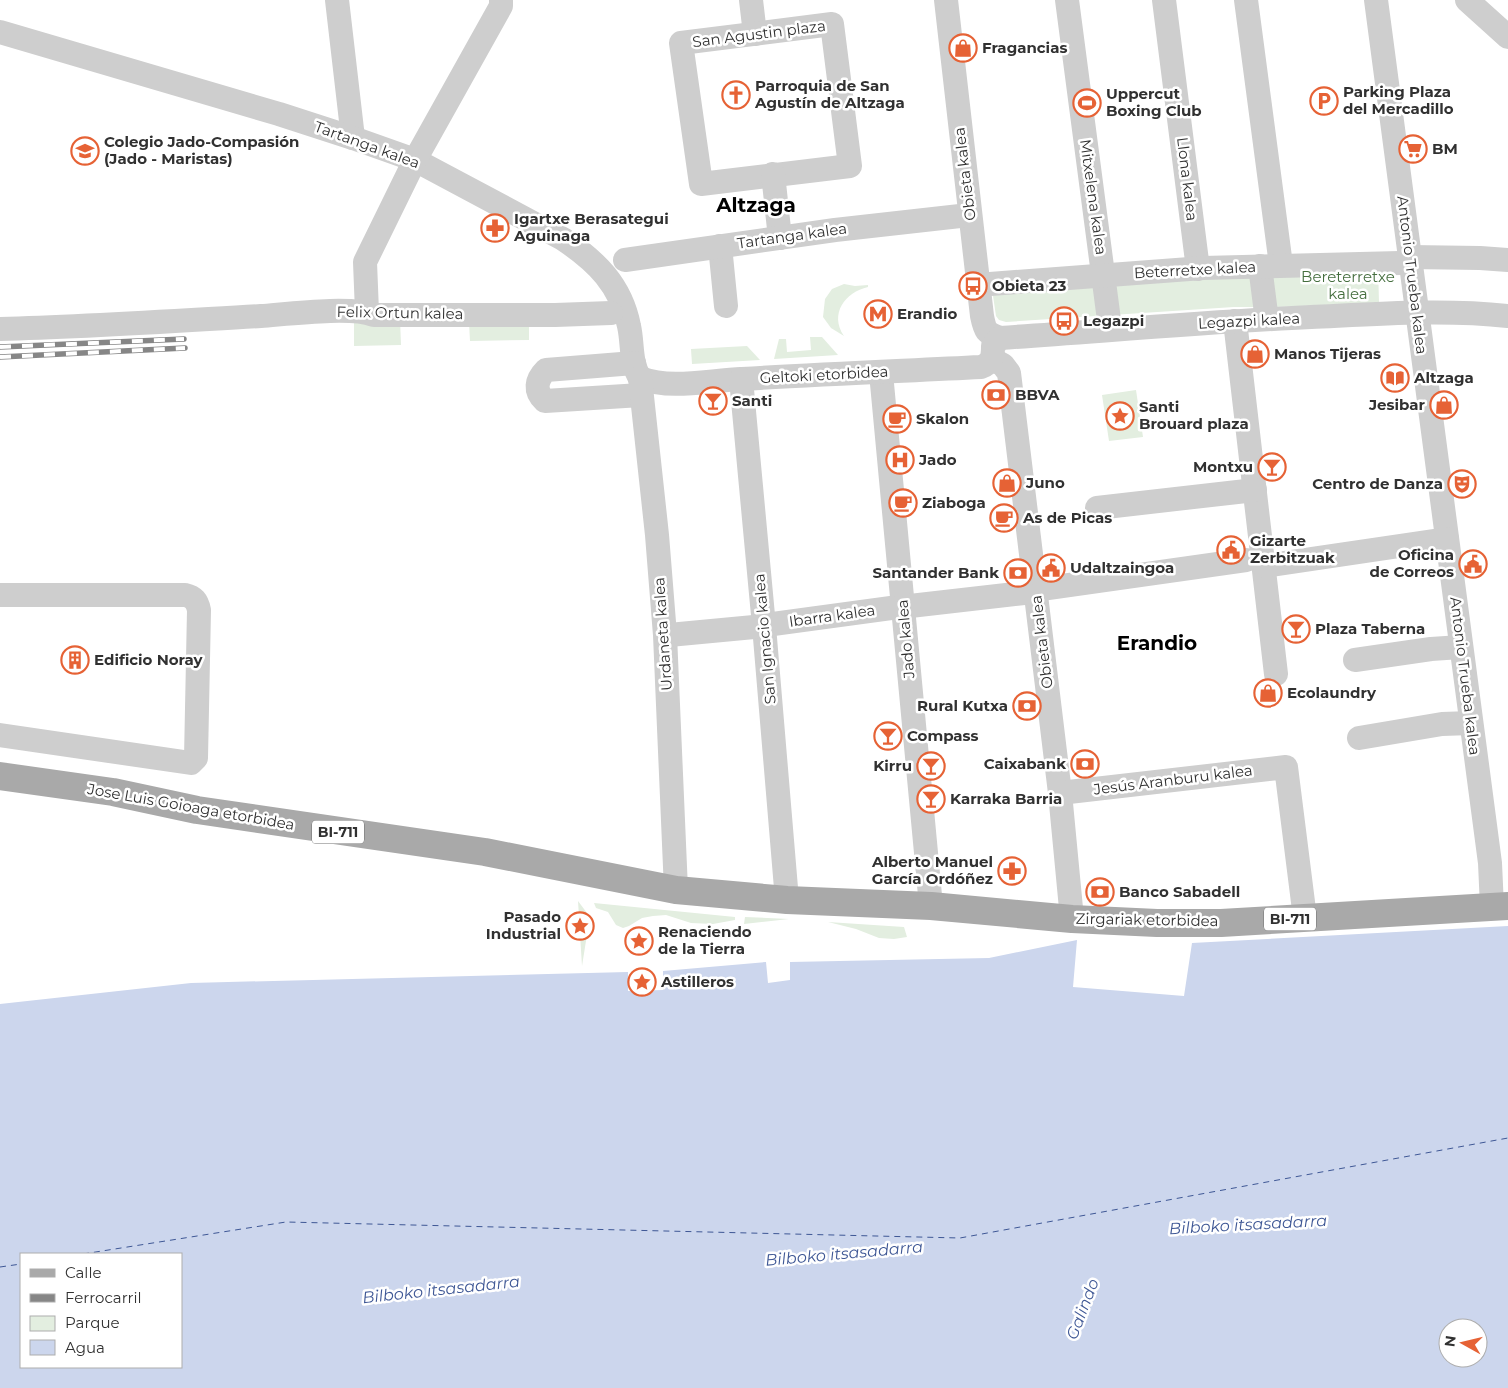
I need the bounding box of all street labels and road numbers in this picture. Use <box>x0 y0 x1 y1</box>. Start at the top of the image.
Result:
street label: San Agustin plaza <box>691 16 827 51</box>
street label: Tartanga kalea <box>312 117 422 172</box>
street label: Obieta kalea <box>949 126 980 222</box>
street label: Llona kalea <box>1173 136 1202 222</box>
street label: Mitxelena kalea <box>1076 138 1111 256</box>
street label: Antonio Trueba kalea <box>1393 195 1432 355</box>
street label: Tartanga kalea <box>736 218 848 253</box>
street label: Beterretxe kalea <box>1133 257 1257 282</box>
street label: Felix Ortun kalea <box>336 302 464 323</box>
street label: Legazpi kalea <box>1197 308 1300 333</box>
street label: Geltoki etorbidea <box>759 362 889 387</box>
street label: San Ignacio kalea <box>749 573 780 705</box>
street label: Urdaneta kalea <box>649 577 676 692</box>
street label: Obieta kalea <box>1026 594 1057 690</box>
street label: Antonio Trueba kalea <box>1446 596 1485 756</box>
street label: Jado kalea <box>893 599 919 680</box>
street label: Ibarra kalea <box>788 600 876 631</box>
street label: Jesús Aranburu kalea <box>1091 760 1254 799</box>
street label: Jose Luis Goioaga etorbidea <box>85 779 296 834</box>
road number: BI-711 <box>312 820 364 844</box>
road number: BI-711 <box>1264 908 1316 931</box>
street label: Zirgariak etorbidea <box>1076 909 1218 930</box>

